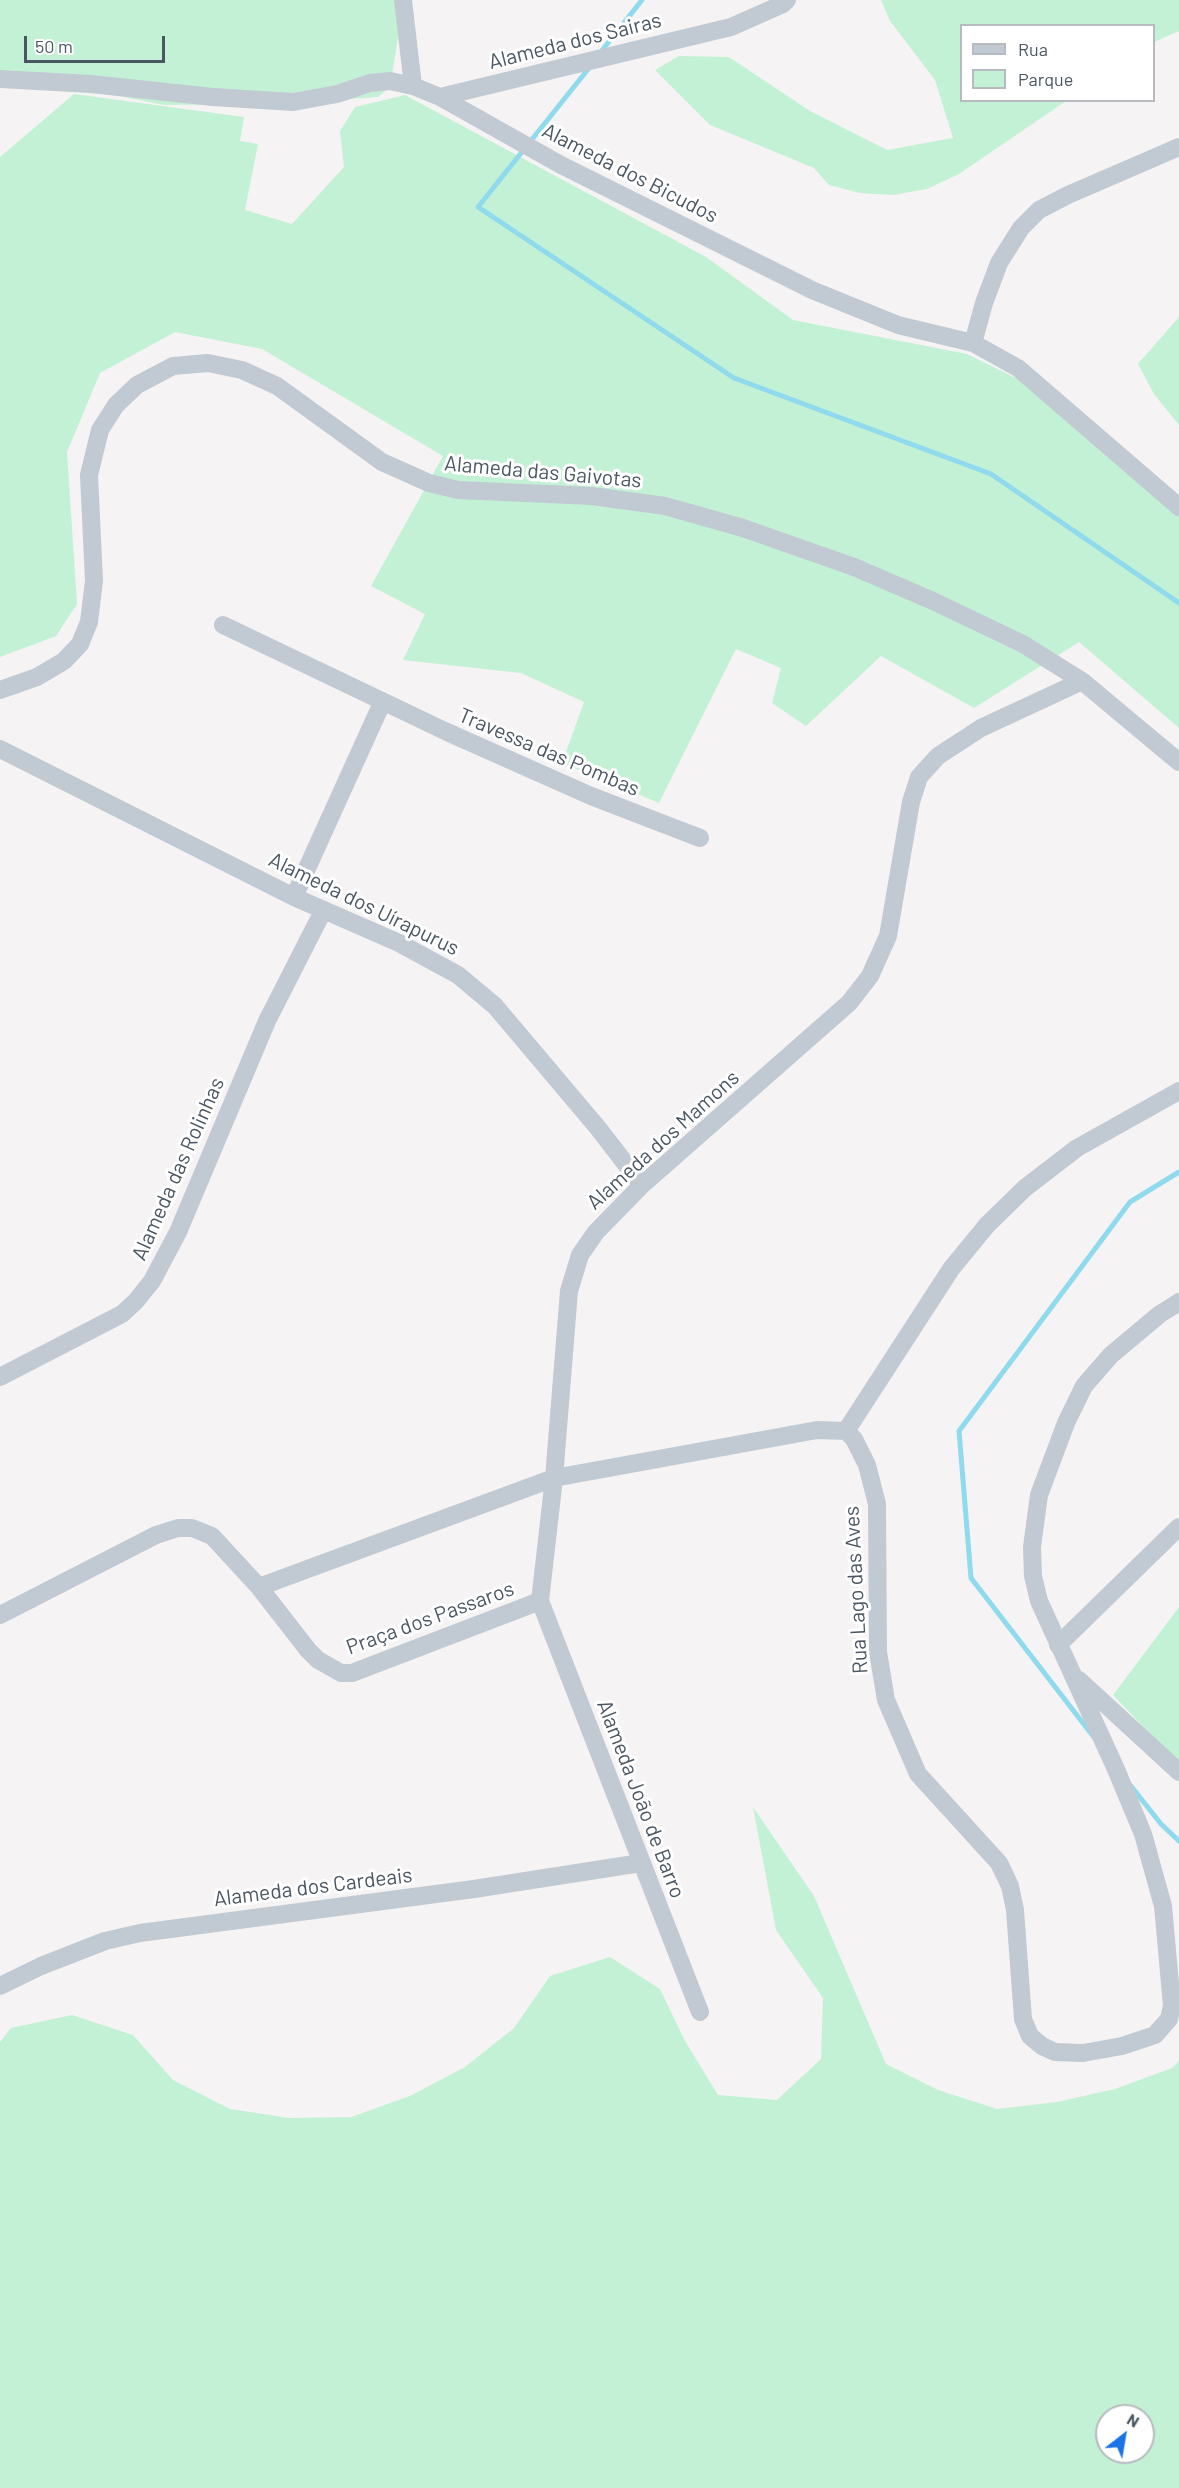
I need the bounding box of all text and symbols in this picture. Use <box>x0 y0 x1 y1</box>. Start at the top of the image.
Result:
street label: Alameda dos Sairas <box>486 7 664 75</box>
scale bar <box>27 24 168 62</box>
legend <box>960 24 1155 102</box>
text: 50 m <box>35 35 73 57</box>
text: Rua <box>1018 38 1048 60</box>
text: Parque <box>1018 68 1073 90</box>
street label: Alameda dos Bicudos <box>538 118 722 228</box>
street label: Alameda das Gaivotas <box>443 451 643 493</box>
street label: Travessa das Pombas <box>455 702 643 802</box>
street label: Alameda dos Uírapurus <box>265 847 463 961</box>
street label: Alameda dos Mamons <box>582 1065 744 1215</box>
street label: Alameda das Rolinhas <box>126 1074 230 1264</box>
street label: Rua Lago das Aves <box>839 1505 873 1675</box>
street label: Praça dos Passaros <box>343 1576 517 1660</box>
street label: Alameda João de Barro <box>592 1696 690 1902</box>
street label: Alameda dos Cardeais <box>212 1862 414 1912</box>
north arrow <box>1095 2404 1155 2464</box>
text: N <box>1124 2409 1143 2431</box>

